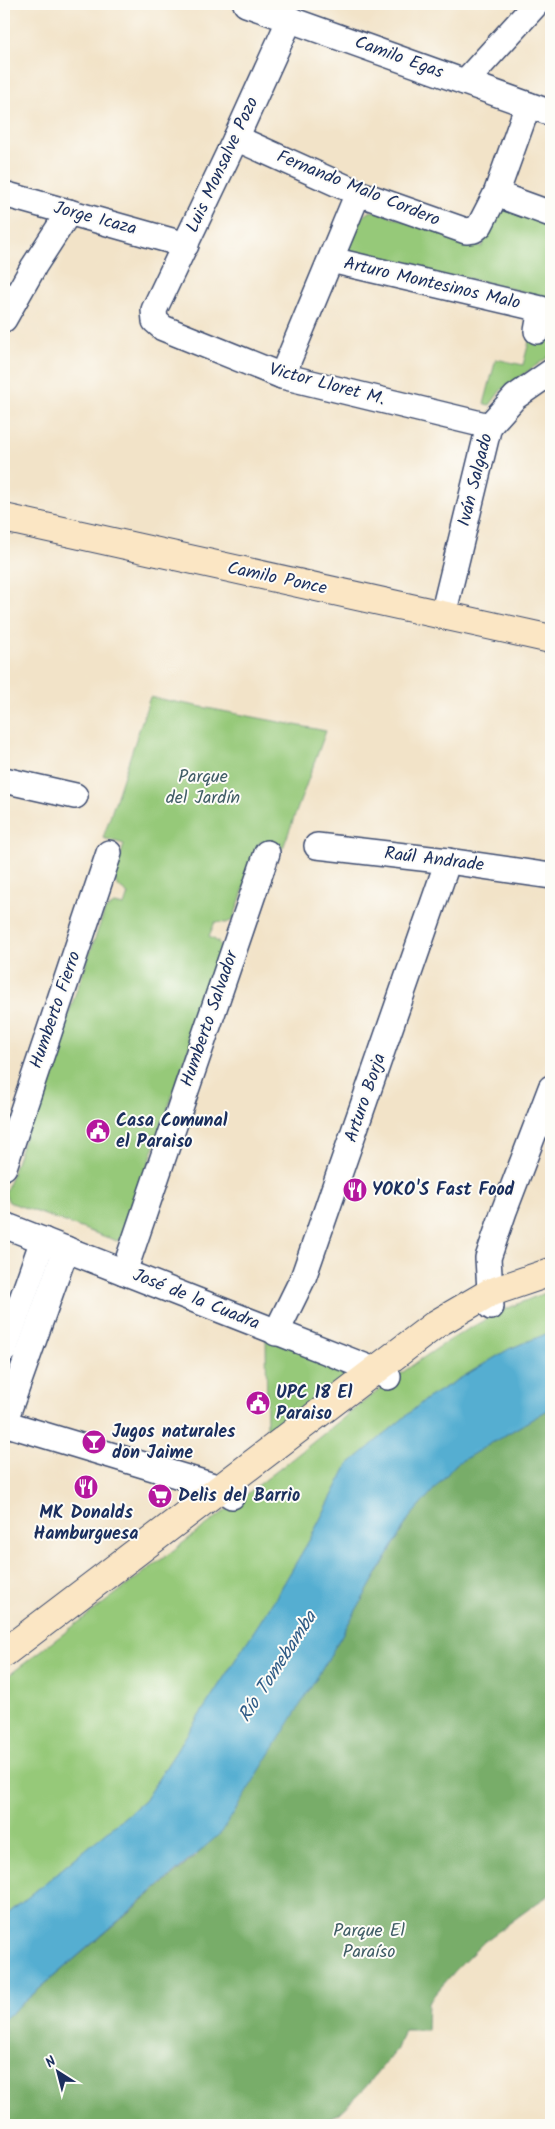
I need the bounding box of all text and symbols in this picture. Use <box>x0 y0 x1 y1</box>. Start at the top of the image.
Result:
street label: Camilo Egas <box>350 29 448 88</box>
street label: Luis Monsalve Pozo <box>179 92 267 238</box>
street label: Fernando Malo Cordero <box>272 143 444 235</box>
street label: Jorge Icaza <box>50 194 140 244</box>
street label: Arturo Montesinos Malo <box>341 250 523 318</box>
street label: Victor Lloret M. <box>266 356 388 414</box>
street label: Iván Salgado <box>450 430 502 530</box>
street label: Camilo Ponce <box>224 554 330 604</box>
park label: Parque del Jardín <box>166 763 240 813</box>
street label: Raúl Andrade <box>382 840 486 880</box>
street label: Humberto Salvador <box>173 946 247 1091</box>
street label: Humberto Fierro <box>22 947 90 1073</box>
street label: Arturo Borja <box>337 1050 395 1146</box>
place label: Casa Comunal el Paraiso <box>116 1107 228 1157</box>
public building icon: Casa Comunal el Paraiso <box>85 1118 111 1144</box>
place label: YOKO'S Fast Food <box>372 1176 515 1205</box>
restaurant icon: YOKO'S Fast Food <box>342 1177 368 1203</box>
street label: José de la Cuadra <box>128 1261 264 1339</box>
place label: UPC 18 El Paraiso <box>276 1379 353 1429</box>
public building icon: UPC 18 El Paraiso <box>245 1390 271 1416</box>
place label: Jugos naturales don Jaime <box>112 1418 236 1468</box>
bar icon: Jugos naturales don Jaime <box>81 1429 107 1455</box>
restaurant icon: MK Donalds Hamburguesa <box>73 1474 99 1500</box>
place label: Delis del Barrio <box>178 1482 300 1511</box>
supermarket icon: Delis del Barrio <box>147 1483 173 1509</box>
place label: MK Donalds Hamburguesa <box>34 1499 138 1549</box>
water label: Río Tomebamba <box>231 1605 326 1729</box>
park label: Parque El Paraíso <box>333 1917 405 1967</box>
north arrow <box>32 2046 82 2096</box>
text: N <box>41 2051 61 2074</box>

